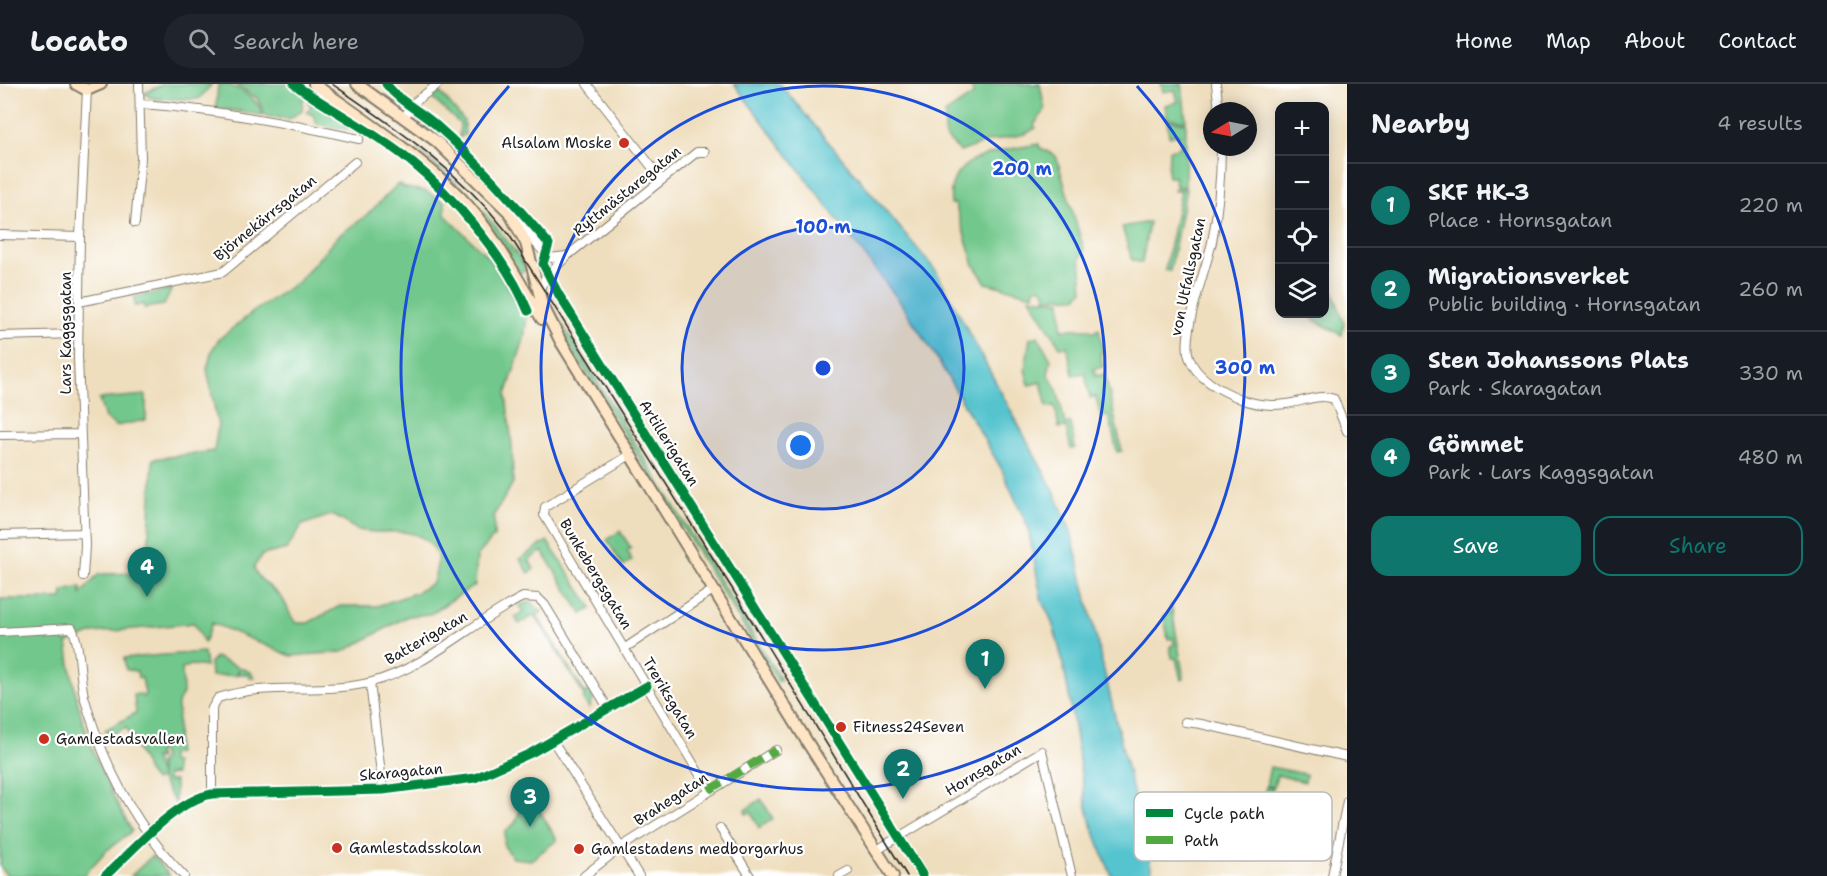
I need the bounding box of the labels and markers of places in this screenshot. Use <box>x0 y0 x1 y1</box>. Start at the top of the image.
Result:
place label: Alsalam Moske <box>501 133 612 153</box>
marker: Alsalam Moske <box>617 136 631 150</box>
centre of rings <box>813 358 833 378</box>
pin: 4 <box>128 548 166 597</box>
pin: 1 <box>966 640 1004 689</box>
place label: Fitness24Seven <box>853 717 964 737</box>
marker: Fitness24Seven <box>834 720 848 734</box>
place label: Gamlestadsvallen <box>56 729 185 749</box>
marker: Gamlestadsvallen <box>37 732 51 746</box>
pin: 2 <box>884 750 922 799</box>
pin: 3 <box>510 778 550 827</box>
place label: Gamlestadsskolan <box>349 838 481 858</box>
place label: Gamlestadens medborgarhus <box>591 839 804 859</box>
marker: Gamlestadsskolan <box>330 841 344 855</box>
marker: Gamlestadens medborgarhus <box>572 842 586 856</box>

